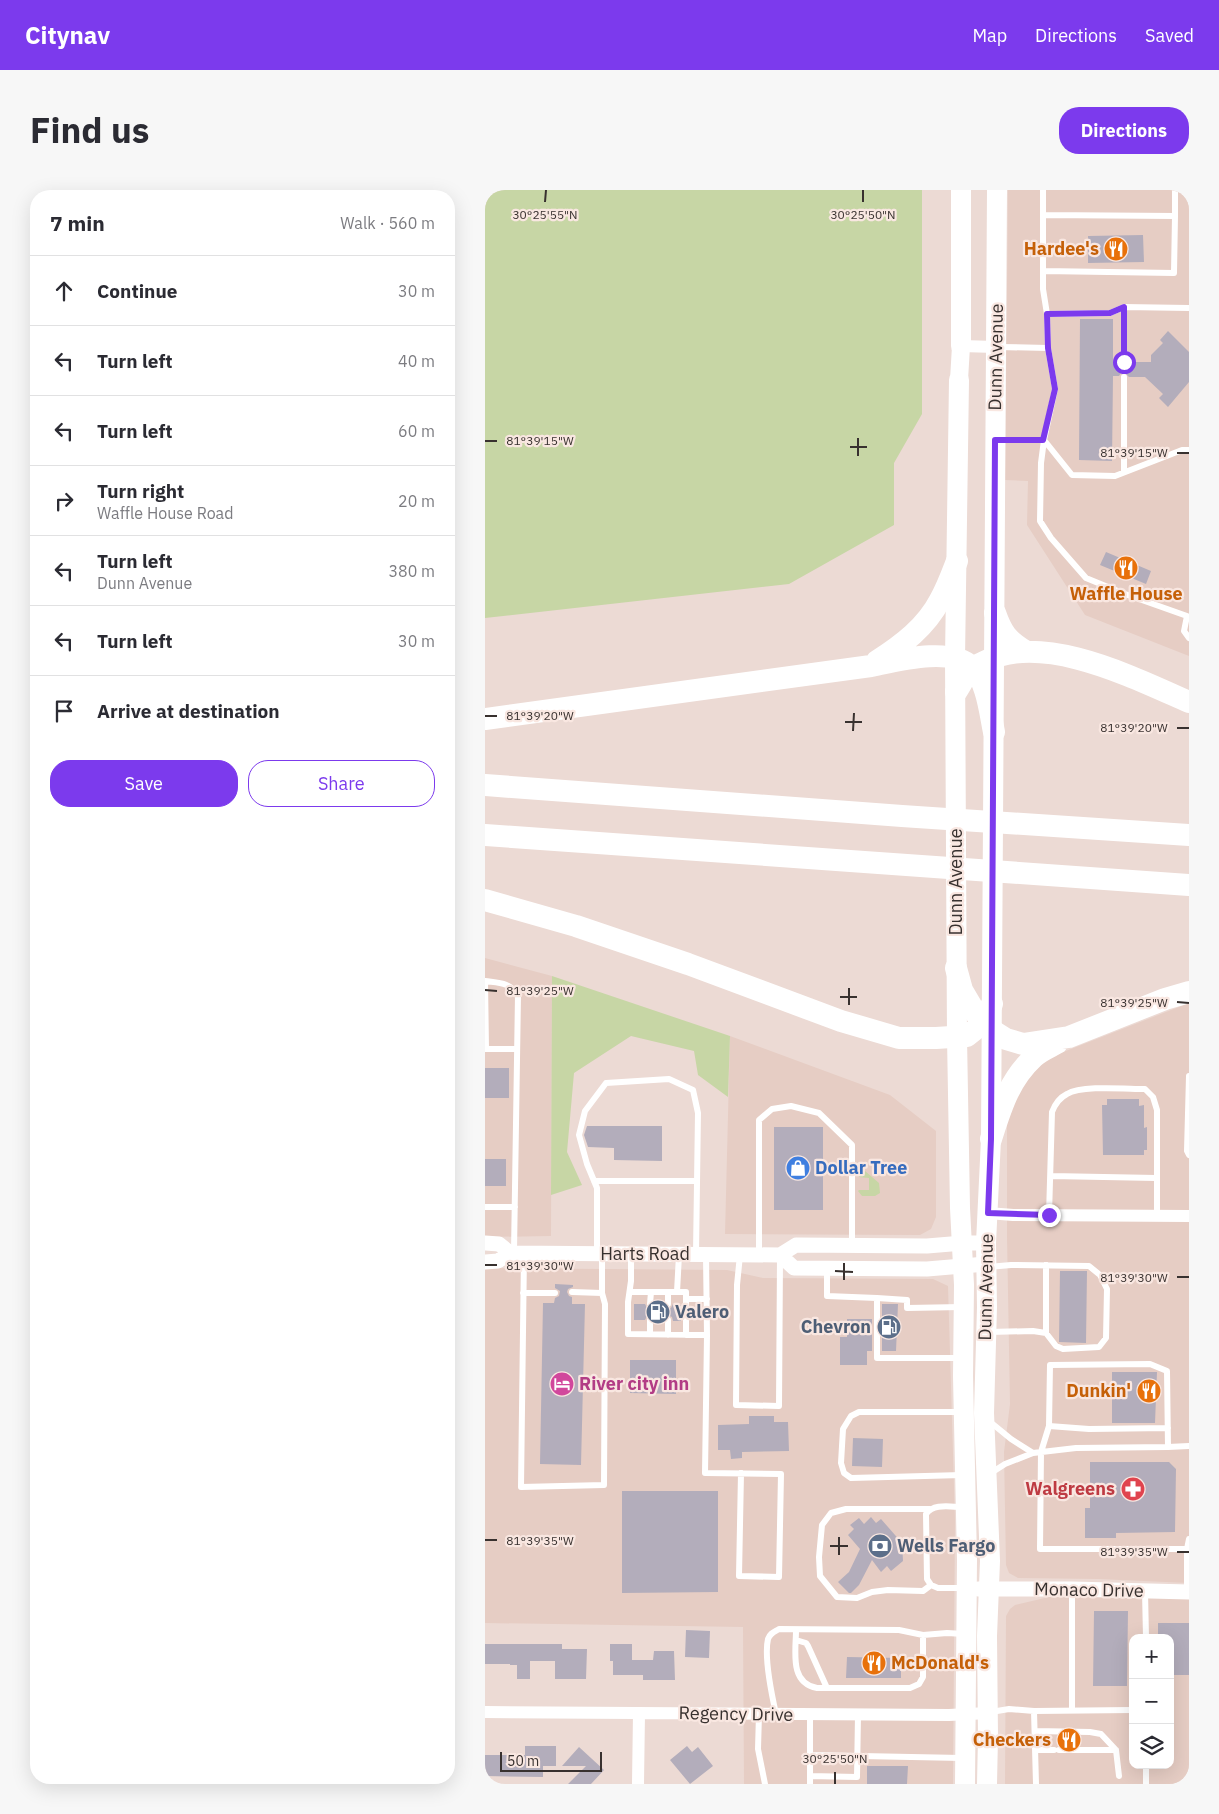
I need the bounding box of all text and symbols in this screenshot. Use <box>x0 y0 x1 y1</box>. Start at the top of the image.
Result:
text: Citynav <box>25 19 110 51</box>
text: Map <box>972 24 1007 47</box>
text: Directions <box>1035 24 1117 47</box>
text: Saved <box>1145 24 1194 47</box>
text: Find us <box>30 107 149 153</box>
button: Directions <box>1059 107 1189 154</box>
text: 30°25'55"N <box>512 207 578 222</box>
text: 30°25'50"N <box>830 207 896 222</box>
text: 7 min <box>50 209 105 237</box>
text: Walk · 560 m <box>340 213 435 233</box>
restaurant icon: Hardee's <box>1103 236 1129 262</box>
place label: Hardee's <box>1024 237 1099 260</box>
icon: ahead <box>50 277 78 305</box>
text: Continue <box>97 279 177 303</box>
text: 30 m <box>398 281 435 301</box>
street label: Dunn Avenue <box>983 303 1008 411</box>
icon: left <box>50 347 78 375</box>
text: Turn left <box>97 349 173 373</box>
text: 40 m <box>398 351 435 371</box>
route start <box>1113 351 1136 374</box>
icon: left <box>50 417 78 445</box>
text: Turn left <box>97 419 173 443</box>
text: 60 m <box>398 421 435 441</box>
text: 81°39'15"W <box>506 433 574 448</box>
text: 81°39'15"W <box>1100 445 1168 460</box>
text: Turn right <box>97 479 184 503</box>
icon: right <box>50 487 78 515</box>
text: 20 m <box>398 491 435 511</box>
text: Waffle House Road <box>97 503 233 523</box>
text: Turn left <box>97 549 173 573</box>
restaurant icon: Waffle House <box>1113 555 1139 581</box>
icon: left <box>50 557 78 585</box>
text: 380 m <box>388 561 435 581</box>
text: Dunn Avenue <box>97 573 192 593</box>
place label: Waffle House <box>1069 582 1183 605</box>
icon: left <box>50 627 78 655</box>
text: Turn left <box>97 629 173 653</box>
text: 30 m <box>398 631 435 651</box>
icon: arrive <box>50 697 78 725</box>
text: Arrive at destination <box>97 699 280 723</box>
text: 81°39'20"W <box>506 708 574 723</box>
text: 81°39'20"W <box>1100 720 1168 735</box>
button: Save <box>50 760 238 807</box>
button: Share <box>248 760 435 807</box>
street label: Dunn Avenue <box>944 828 967 936</box>
text: 81°39'25"W <box>506 983 574 998</box>
text: 81°39'25"W <box>1100 995 1168 1010</box>
shop icon: Dollar Tree <box>785 1155 811 1181</box>
place label: Dollar Tree <box>815 1156 907 1179</box>
route end <box>1038 1204 1061 1227</box>
street label: Dunn Avenue <box>973 1233 998 1341</box>
street label: Harts Road <box>600 1242 690 1265</box>
text: 81°39'30"W <box>506 1258 574 1273</box>
text: 81°39'30"W <box>1100 1270 1168 1285</box>
fuel station icon: Valero <box>645 1299 671 1325</box>
place label: Valero <box>675 1300 729 1323</box>
fuel station icon: Chevron <box>876 1314 902 1340</box>
place label: Chevron <box>801 1315 871 1338</box>
hotel icon: River city inn <box>549 1371 575 1397</box>
place label: River city inn <box>579 1372 689 1395</box>
restaurant icon: Dunkin' <box>1136 1378 1162 1404</box>
place label: Dunkin' <box>1066 1379 1131 1402</box>
pharmacy icon: Walgreens <box>1120 1476 1146 1502</box>
place label: Walgreens <box>1025 1477 1115 1500</box>
text: 81°39'35"W <box>506 1533 574 1548</box>
bank icon: Wells Fargo <box>867 1533 893 1559</box>
place label: Wells Fargo <box>897 1534 995 1557</box>
text: 81°39'35"W <box>1100 1544 1168 1559</box>
street label: Monaco Drive <box>1034 1577 1144 1602</box>
map controls <box>1129 1634 1174 1769</box>
button: + <box>1129 1634 1174 1679</box>
restaurant icon: McDonald's <box>861 1650 887 1676</box>
place label: McDonald's <box>891 1651 989 1674</box>
button: − <box>1129 1679 1174 1724</box>
street label: Regency Drive <box>678 1701 794 1726</box>
button: layers <box>1129 1724 1174 1769</box>
restaurant icon: Checkers <box>1056 1727 1082 1753</box>
place label: Checkers <box>973 1728 1051 1751</box>
scale bar <box>500 1749 603 1772</box>
text: 30°25'50"N <box>802 1751 868 1766</box>
text: 50 m <box>507 1752 539 1770</box>

